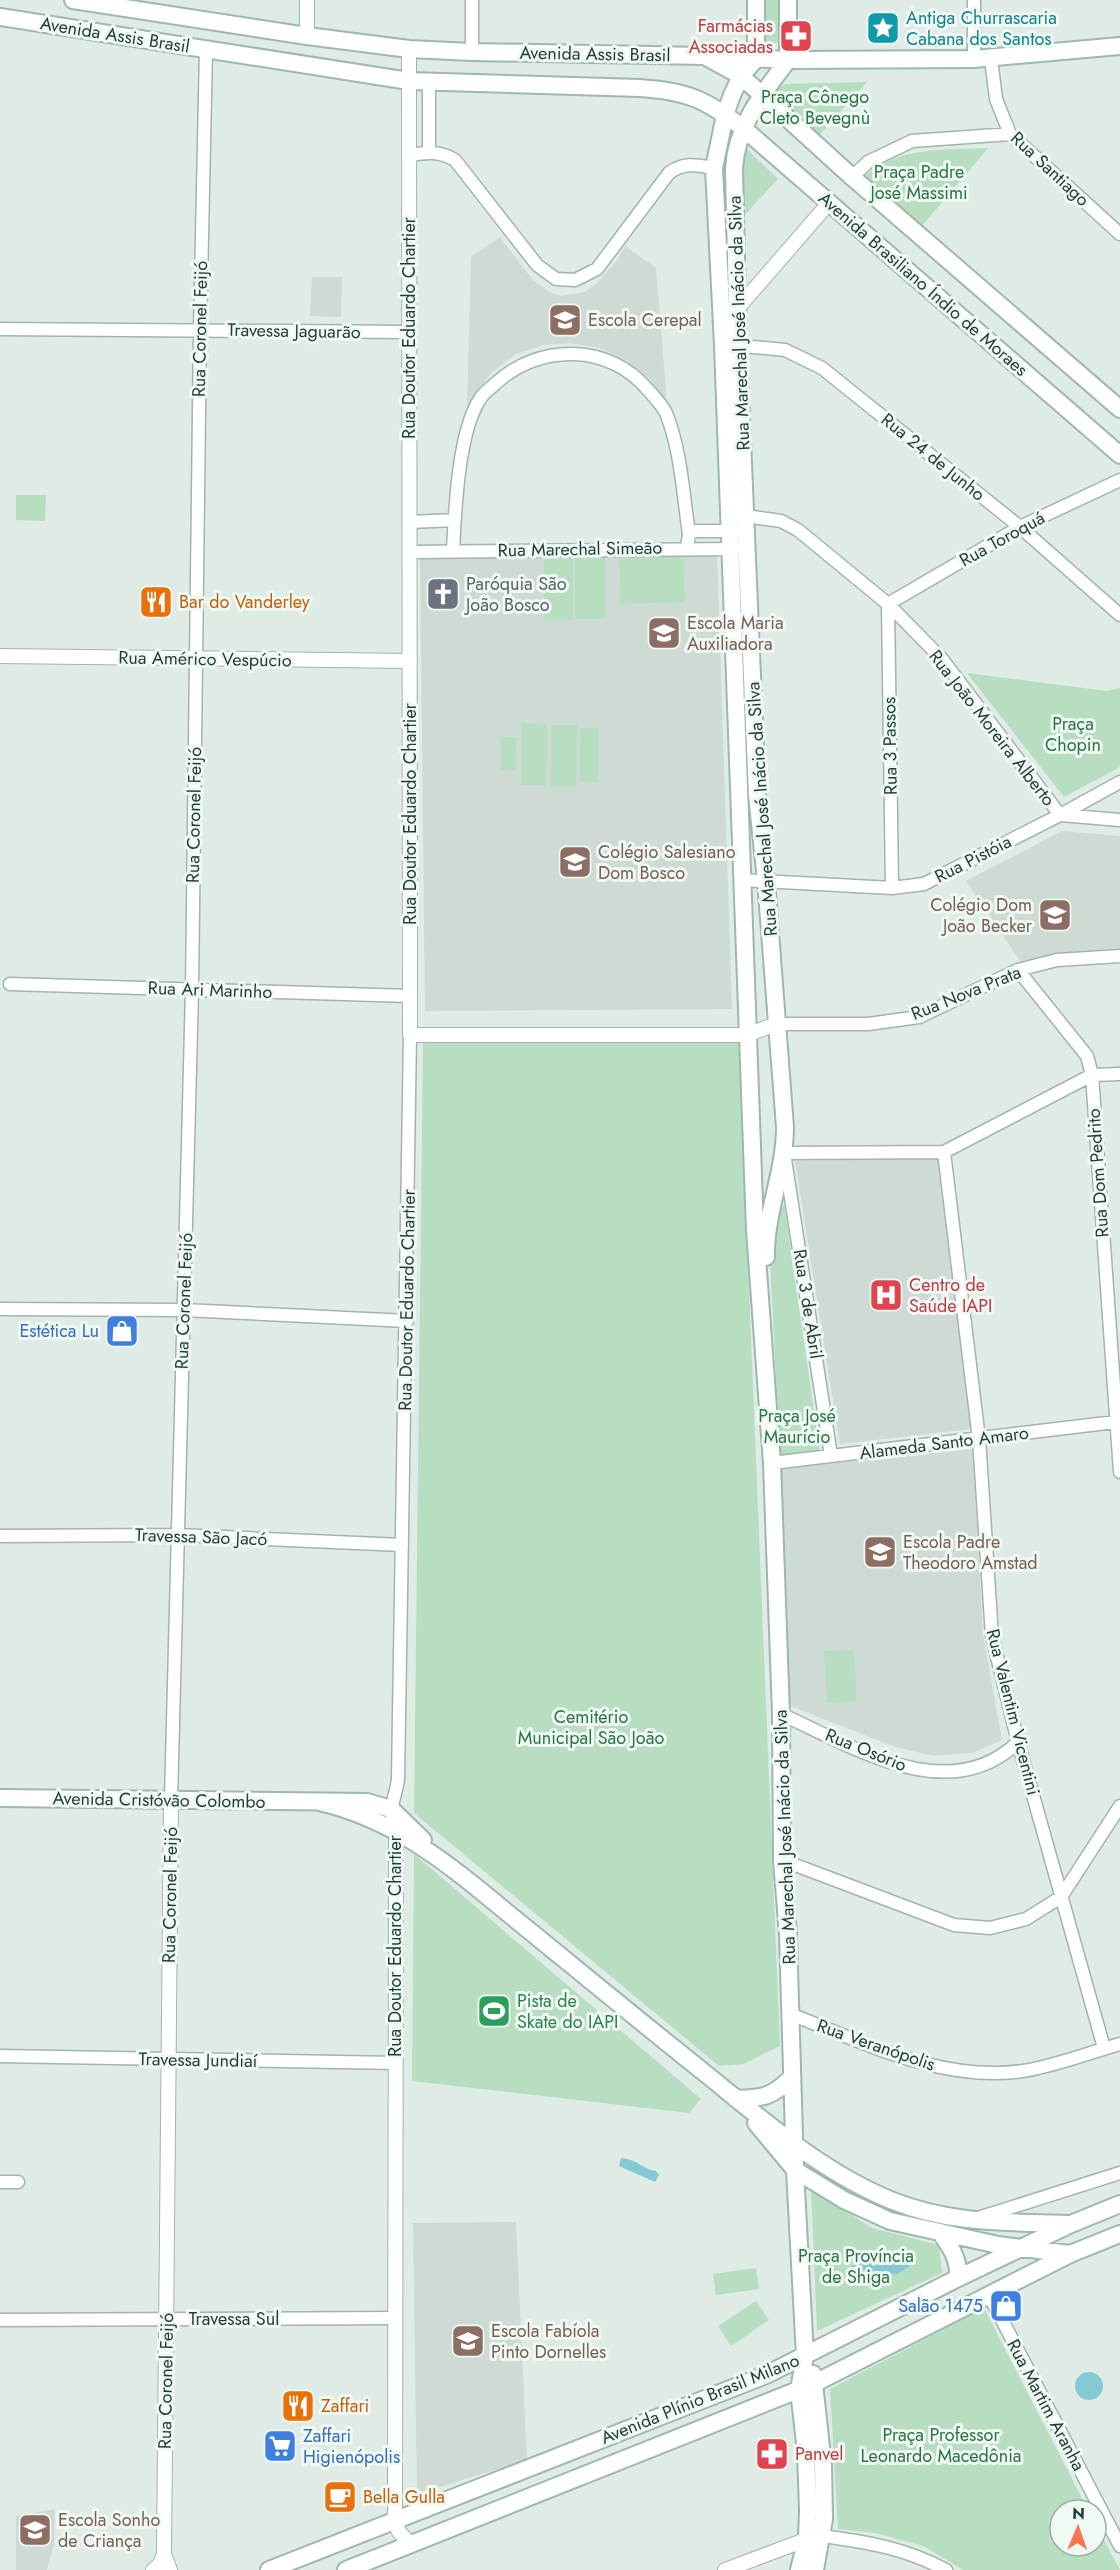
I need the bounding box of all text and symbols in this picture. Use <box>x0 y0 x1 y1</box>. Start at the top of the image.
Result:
place label: Antiga Churrascaria Cabana dos Santos <box>906 5 1057 52</box>
street label: Avenida Assis Brasil <box>38 10 192 60</box>
place icon: Antiga Churrascaria Cabana dos Santos <box>865 10 901 46</box>
place label: Farmácias Associadas <box>689 13 773 60</box>
pharmacy icon: Farmácias Associadas <box>778 18 814 54</box>
street label: Avenida Assis Brasil <box>519 40 671 68</box>
park label: Praça Cônego Cleto Bevegnù <box>760 84 870 131</box>
street label: Rua Santiago <box>1005 126 1095 212</box>
park label: Praça Padre José Massimi <box>868 159 968 206</box>
street label: Avenida Brasiliano Índio de Moraes <box>813 186 1033 382</box>
street label: Rua Marechal José Inácio da Silva <box>722 195 756 451</box>
street label: Rua Doutor Eduardo Chartier <box>396 216 422 439</box>
street label: Rua Coronel Feijó <box>186 260 214 397</box>
school or university icon: Escola Cerepal <box>547 302 583 338</box>
place label: Escola Cerepal <box>588 307 702 333</box>
street label: Travessa Jaguarão <box>227 317 361 345</box>
street label: Rua 24 de Junho <box>875 407 991 507</box>
street label: Rua Toroquá <box>955 505 1049 573</box>
street label: Rua Marechal Simeão <box>497 535 663 563</box>
place label: Paróquia São João Bosco <box>464 571 567 618</box>
church icon: Paróquia São João Bosco <box>425 576 461 612</box>
restaurant icon: Bar do Vanderley <box>138 584 174 620</box>
place label: Bar do Vanderley <box>179 589 310 615</box>
place label: Escola Maria Auxiliadora <box>687 610 784 657</box>
school or university icon: Escola Maria Auxiliadora <box>646 615 682 651</box>
street label: Rua Américo Vespúcio <box>118 644 292 674</box>
street label: Rua João Moreira Alberto <box>923 644 1061 812</box>
street label: Rua Marechal José Inácio da Silva <box>740 681 784 937</box>
street label: Rua 3 Passos <box>876 697 904 795</box>
street label: Rua Doutor Eduardo Chartier <box>397 702 423 925</box>
park label: Praça Chopin <box>1045 711 1101 758</box>
street label: Rua Coronel Feijó <box>180 746 208 883</box>
street label: Rua Pistóia <box>930 829 1016 889</box>
place label: Colégio Salesiano Dom Bosco <box>598 839 736 886</box>
school or university icon: Colégio Salesiano Dom Bosco <box>557 844 593 880</box>
place label: Colégio Dom João Becker <box>930 892 1033 939</box>
school or university icon: Colégio Dom João Becker <box>1037 897 1073 933</box>
street label: Rua Nova Prata <box>907 959 1025 1027</box>
street label: Rua Ari Marinho <box>147 975 273 1005</box>
street label: Rua Dom Pedrito <box>1081 1108 1115 1238</box>
street label: Rua Doutor Eduardo Chartier <box>392 1188 422 1411</box>
street label: Rua Coronel Feijó <box>169 1232 199 1370</box>
street label: Rua 3 de Abril <box>786 1247 830 1361</box>
place label: Centro de Saúde IAPI <box>909 1272 992 1319</box>
hospital icon: Centro de Saúde IAPI <box>868 1277 904 1313</box>
shop icon: Estética Lu <box>104 1313 140 1349</box>
place label: Estética Lu <box>19 1318 99 1344</box>
park label: Praça José Maurício <box>758 1403 836 1450</box>
street label: Alameda Santo Amaro <box>858 1420 1030 1466</box>
street label: Travessa São Jacó <box>134 1522 268 1552</box>
place label: Escola Padre Theodoro Amstad <box>903 1529 1038 1576</box>
school or university icon: Escola Padre Theodoro Amstad <box>862 1534 898 1570</box>
street label: Rua Valentim Vicentini <box>980 1626 1046 1798</box>
park label: Cemitério Municipal São João <box>518 1704 664 1751</box>
street label: Rua Marechal José Inácio da Silva <box>768 1709 802 1965</box>
street label: Rua Osório <box>821 1722 911 1778</box>
street label: Avenida Cristóvão Colombo <box>52 1785 266 1815</box>
street label: Rua Coronel Feijó <box>156 1826 184 1963</box>
street label: Rua Doutor Eduardo Chartier <box>382 1834 408 2057</box>
place label: Pista de Skate do IAPI <box>517 1988 618 2035</box>
sports icon: Pista de Skate do IAPI <box>476 1993 512 2029</box>
street label: Rua Veranópolis <box>813 2013 939 2077</box>
street label: Travessa Jundiaí <box>138 2046 259 2074</box>
park label: Praça Província de Shiga <box>798 2243 914 2290</box>
shop icon: Salão 1475 <box>988 2288 1024 2324</box>
place label: Salão 1475 <box>898 2293 983 2319</box>
street label: Travessa Sul <box>189 2306 279 2332</box>
street label: Rua Coronel Feijó <box>152 2312 180 2449</box>
place label: Escola Fabíola Pinto Dornelles <box>491 2318 606 2365</box>
school or university icon: Escola Fabíola Pinto Dornelles <box>450 2323 486 2359</box>
street label: Rua Martim Aranha <box>1000 2335 1092 2475</box>
street label: Avenida Plínio Brasil Milano <box>597 2347 803 2451</box>
restaurant icon: Zaffari <box>280 2388 316 2424</box>
place label: Zaffari <box>321 2393 369 2419</box>
park label: Praça Professor Leonardo Macedônia <box>861 2422 1021 2469</box>
place label: Zaffari Higienópolis <box>303 2423 400 2470</box>
supermarket icon: Zaffari Higienópolis <box>262 2428 298 2464</box>
pharmacy icon: Panvel <box>754 2436 790 2472</box>
place label: Panvel <box>795 2441 843 2467</box>
cafe icon: Bella Gulla <box>322 2479 358 2515</box>
place label: Bella Gulla <box>363 2484 445 2510</box>
north arrow <box>1048 2498 1108 2558</box>
text: N <box>1072 2502 1085 2525</box>
place label: Escola Sonho de Criança <box>58 2507 160 2554</box>
school or university icon: Escola Sonho de Criança <box>17 2512 53 2548</box>

